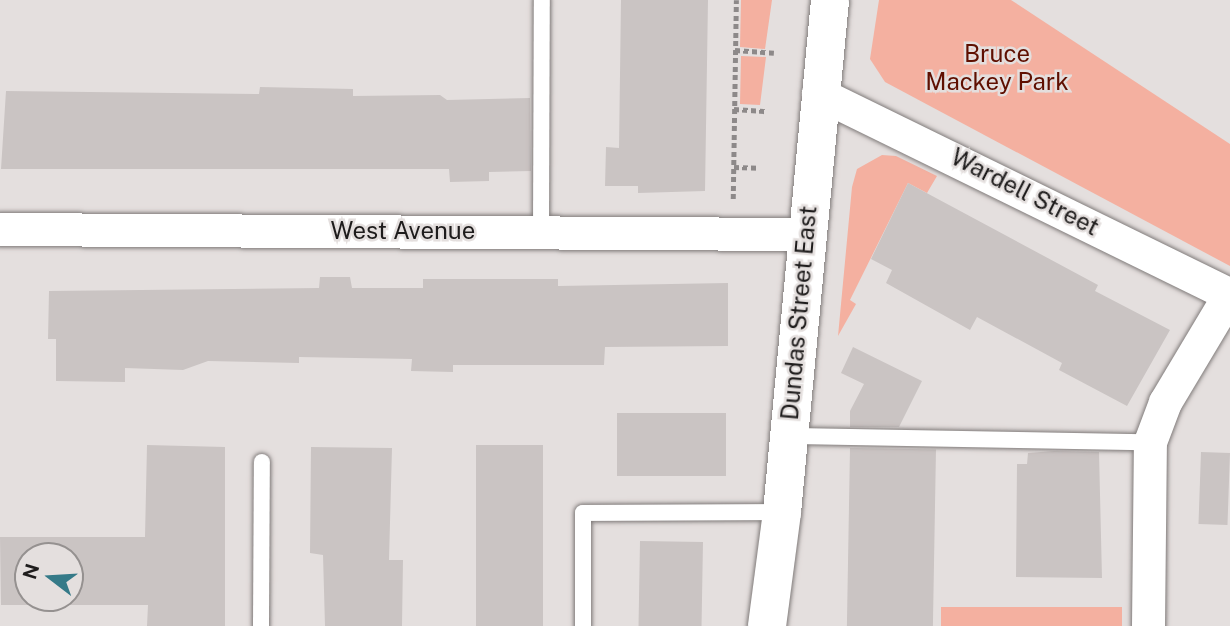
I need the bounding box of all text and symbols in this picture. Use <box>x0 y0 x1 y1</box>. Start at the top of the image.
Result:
park label: Bruce Mackey Park <box>925 40 1069 96</box>
street label: Wardell Street <box>946 142 1104 242</box>
street label: Dundas Street East <box>775 205 823 421</box>
street label: West Avenue <box>331 217 475 245</box>
north arrow <box>14 542 84 612</box>
text: N <box>18 561 44 582</box>

